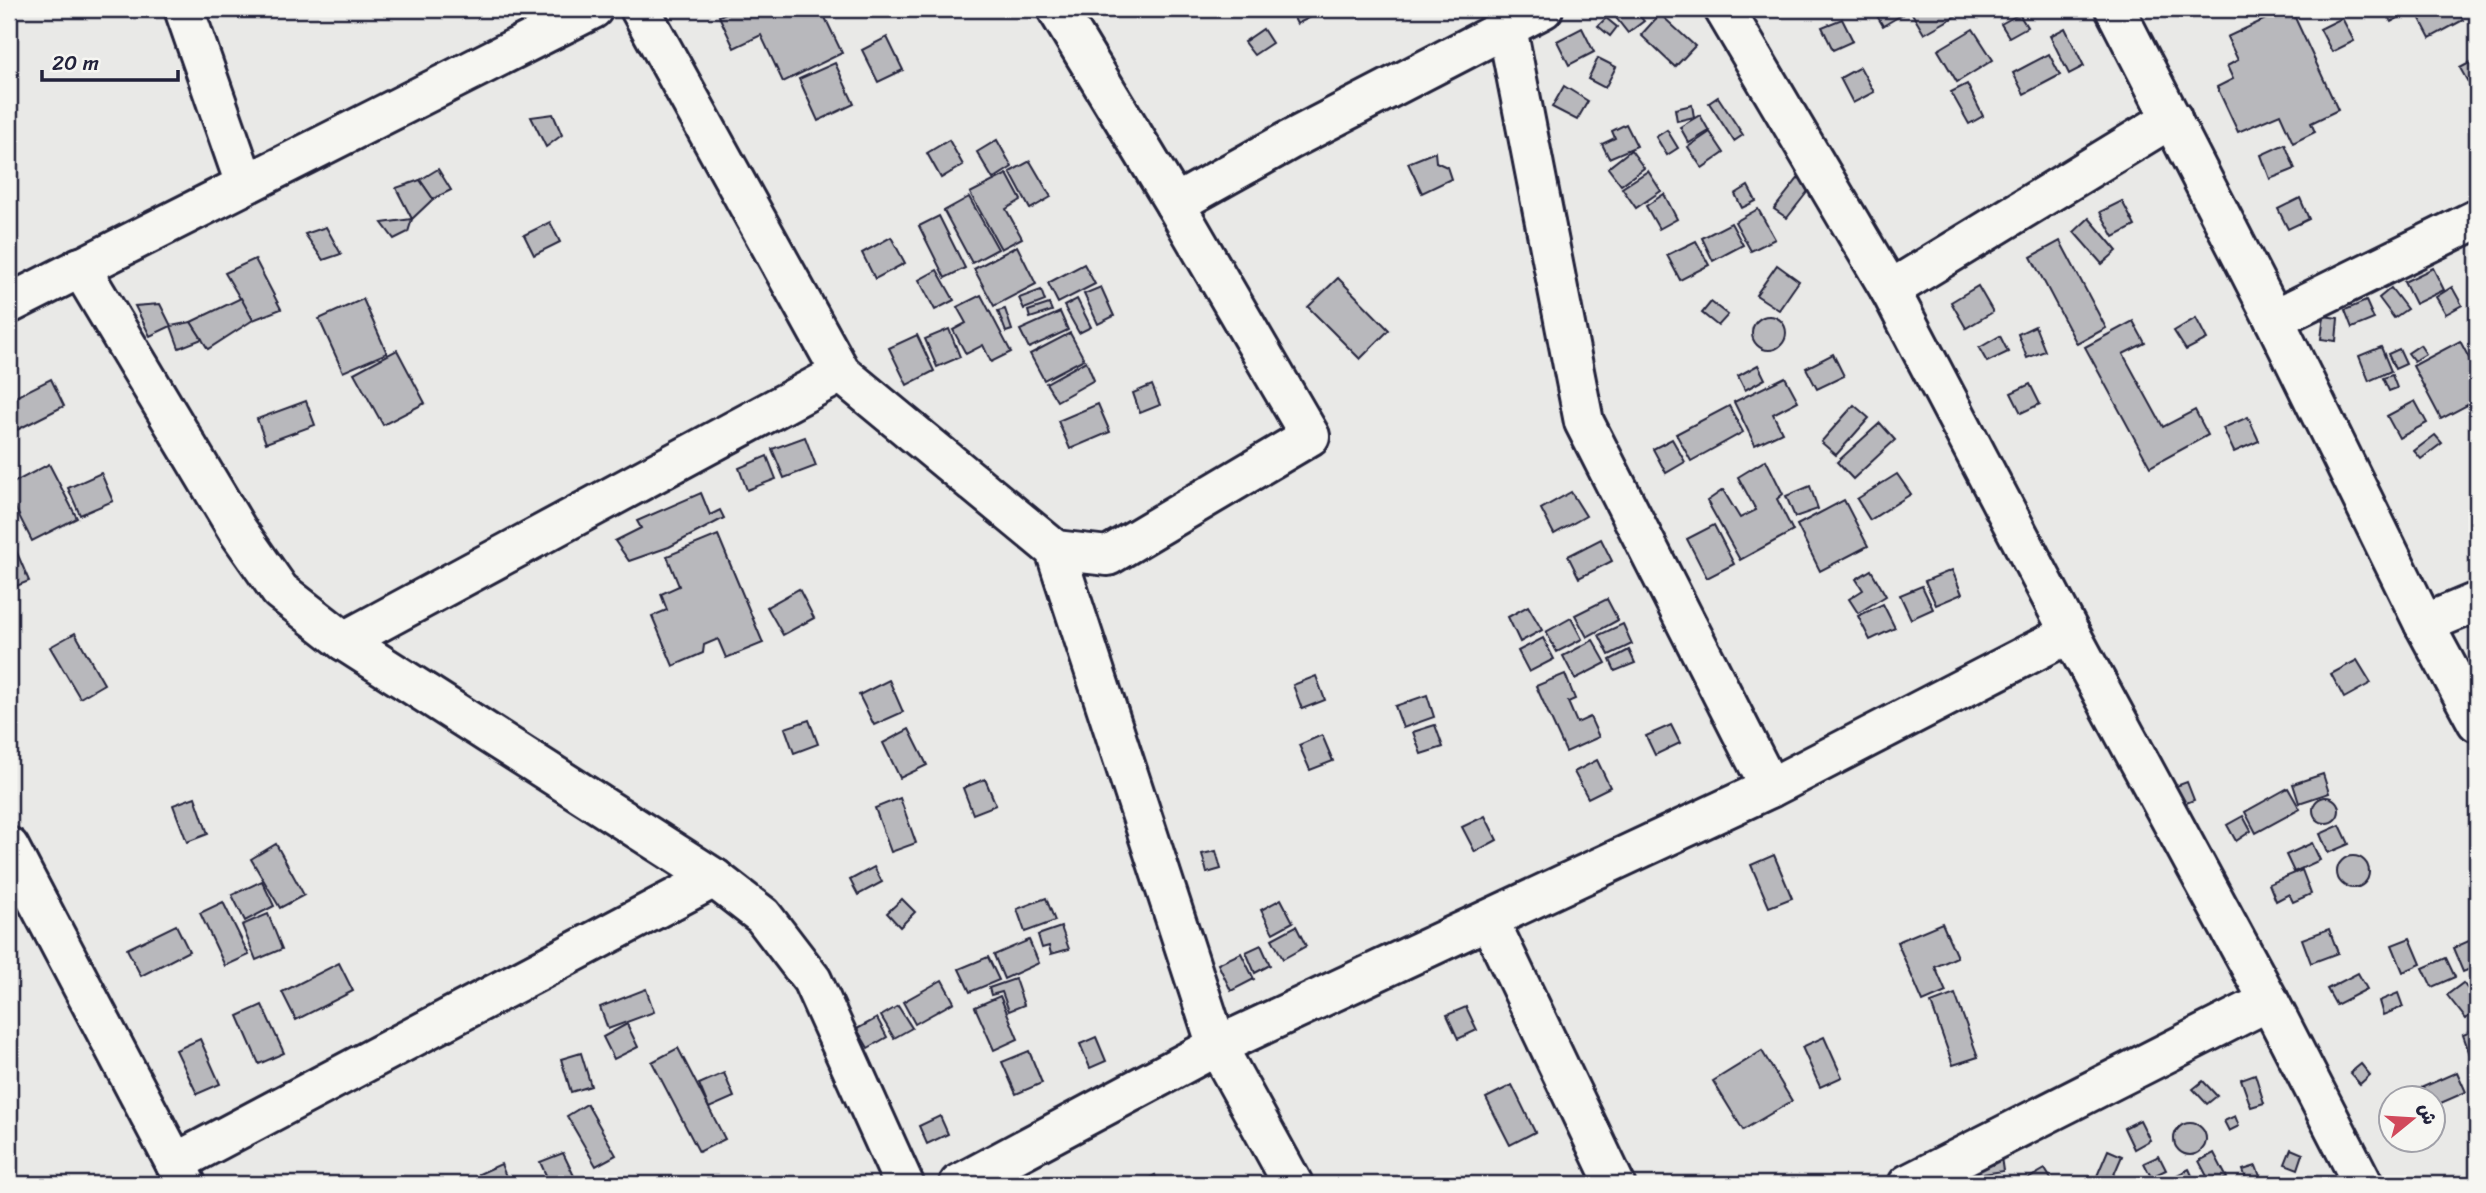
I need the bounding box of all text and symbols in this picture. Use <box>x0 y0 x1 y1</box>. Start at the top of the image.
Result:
scale bar <box>42 38 178 82</box>
text: 20 m <box>52 44 99 82</box>
north arrow <box>2378 1084 2448 1154</box>
text: ش <box>2409 1099 2447 1129</box>

